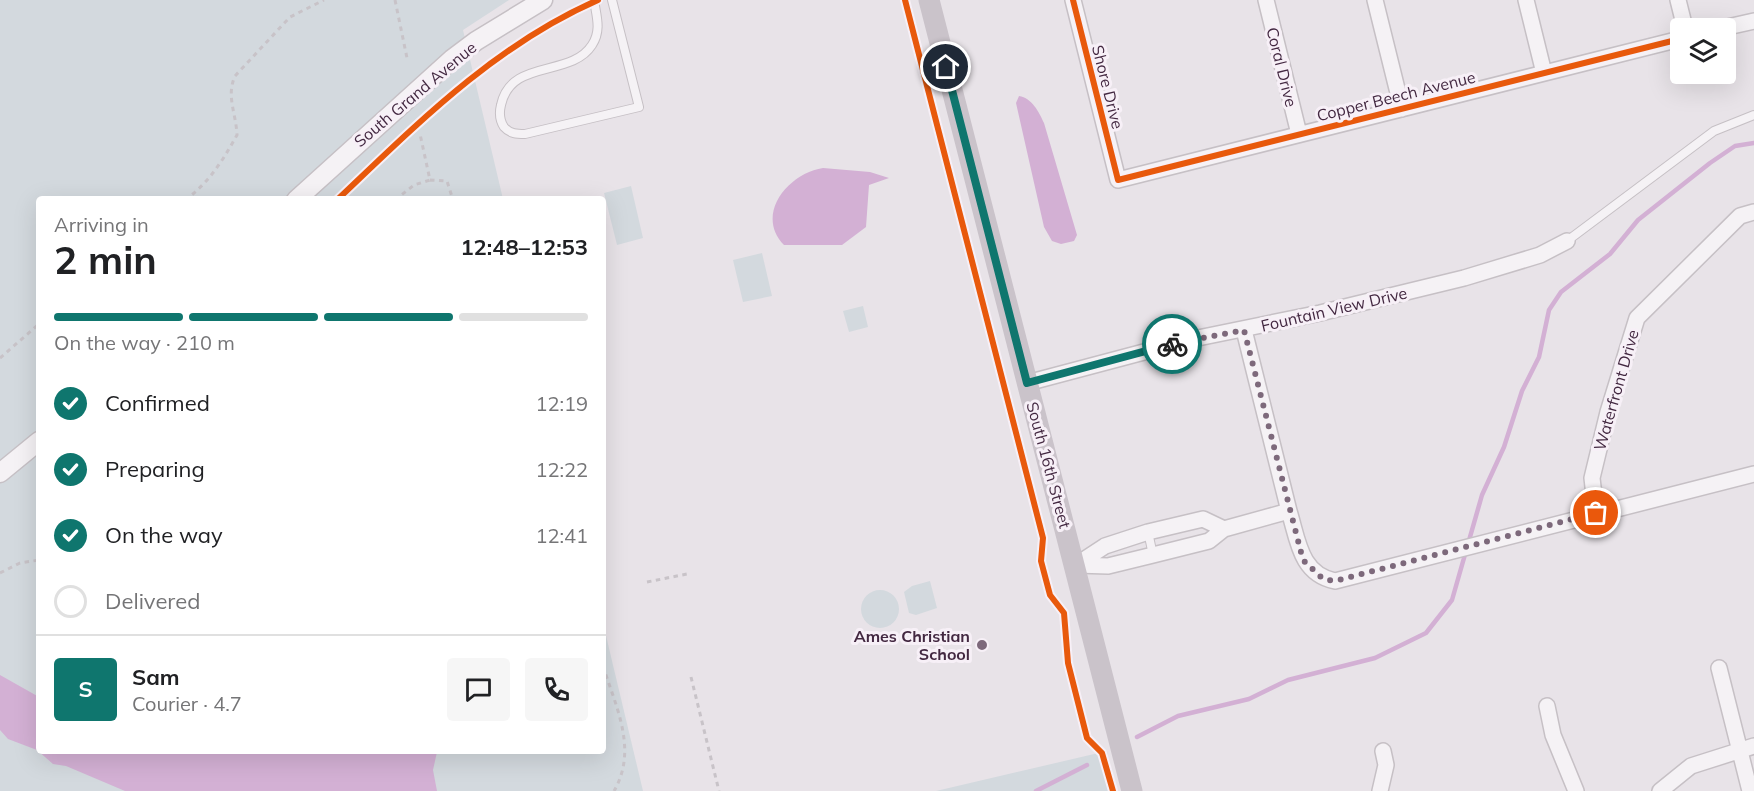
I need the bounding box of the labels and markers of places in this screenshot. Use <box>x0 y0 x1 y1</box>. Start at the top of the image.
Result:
pin <box>920 41 971 92</box>
pin <box>1570 487 1621 538</box>
place label: Ames Christian School <box>854 626 970 664</box>
marker: Ames Christian School <box>975 638 989 652</box>

